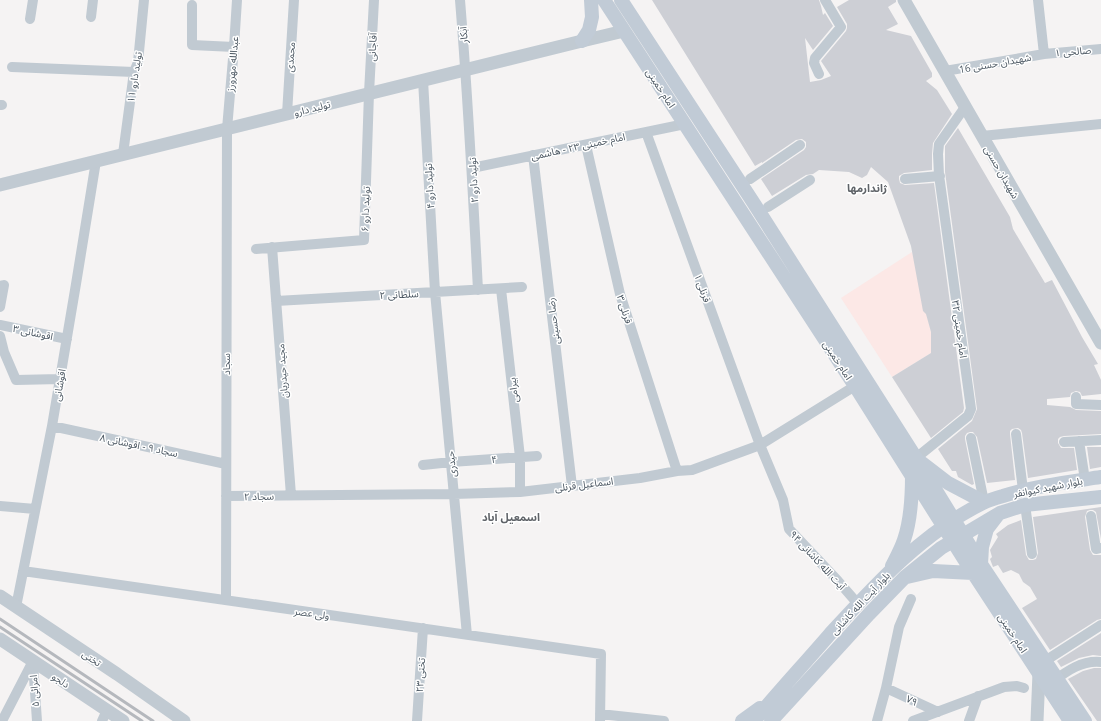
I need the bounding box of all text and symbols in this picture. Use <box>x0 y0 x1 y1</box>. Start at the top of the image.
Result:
street label: آبکار <box>455 25 471 45</box>
street label: آقاجانی <box>364 31 380 62</box>
street label: عبدالله مهرورز <box>223 36 241 93</box>
street label: محمدی <box>282 41 298 73</box>
street label: صالحی ۱ <box>1054 42 1092 60</box>
street label: شهیدان حسنی 16 <box>958 50 1032 76</box>
street label: تولید دارو ۱۱ <box>123 51 145 103</box>
street label: امام خمینی <box>641 66 679 111</box>
street label: تولید دارو <box>292 97 332 119</box>
street label: امام خمینی ۲۳ - هاشمی <box>529 129 627 165</box>
street label: شهیدان حسنی <box>981 143 1023 201</box>
street label: تولید دارو ۲ <box>465 157 481 203</box>
street label: تولید دارو ۴ <box>421 163 437 209</box>
district label: ژاندارمها <box>847 180 888 195</box>
street label: تولید دارو ۶ <box>357 186 373 232</box>
street label: قرنلی ۱ <box>691 272 715 305</box>
street label: ۲ سلطانی <box>379 286 419 302</box>
street label: قرنلی ۳ <box>614 293 636 326</box>
street label: رضا حسینی <box>543 297 563 345</box>
street label: امام خمینی ۳۲ <box>947 299 971 359</box>
street label: اقوشانی ۳ <box>12 321 54 343</box>
street label: امام خمینی <box>818 338 856 383</box>
street label: مجید حیدریان <box>273 343 291 399</box>
street label: سجاد <box>219 353 233 375</box>
street label: اقوشانی <box>49 368 69 402</box>
street label: بیرامی <box>504 376 521 403</box>
street label: سجاد ۹ - اقوشانی ۸ <box>99 430 179 460</box>
street label: حیدری <box>443 450 459 478</box>
street label: ۴ <box>491 452 497 466</box>
street label: اسماعیل قرنلی <box>554 473 614 495</box>
street label: بلوار شهید کیوانفر <box>1011 473 1084 501</box>
street label: سجاد ۲ <box>244 489 274 503</box>
district label: اسمعیل آباد <box>482 509 540 524</box>
street label: آیت الله کاشانی ۹۴ <box>787 527 850 593</box>
street label: بلوار آیت الله کاشانی <box>827 568 893 637</box>
street label: ولی عصر <box>292 603 331 622</box>
street label: امام خمینی <box>993 611 1031 656</box>
street label: تختی <box>80 646 104 670</box>
street label: تختی ۲۳ <box>412 657 428 693</box>
street label: دلجو <box>49 669 73 691</box>
street label: امرائی ۵ <box>26 674 42 708</box>
street label: ۷۹ <box>904 691 920 709</box>

